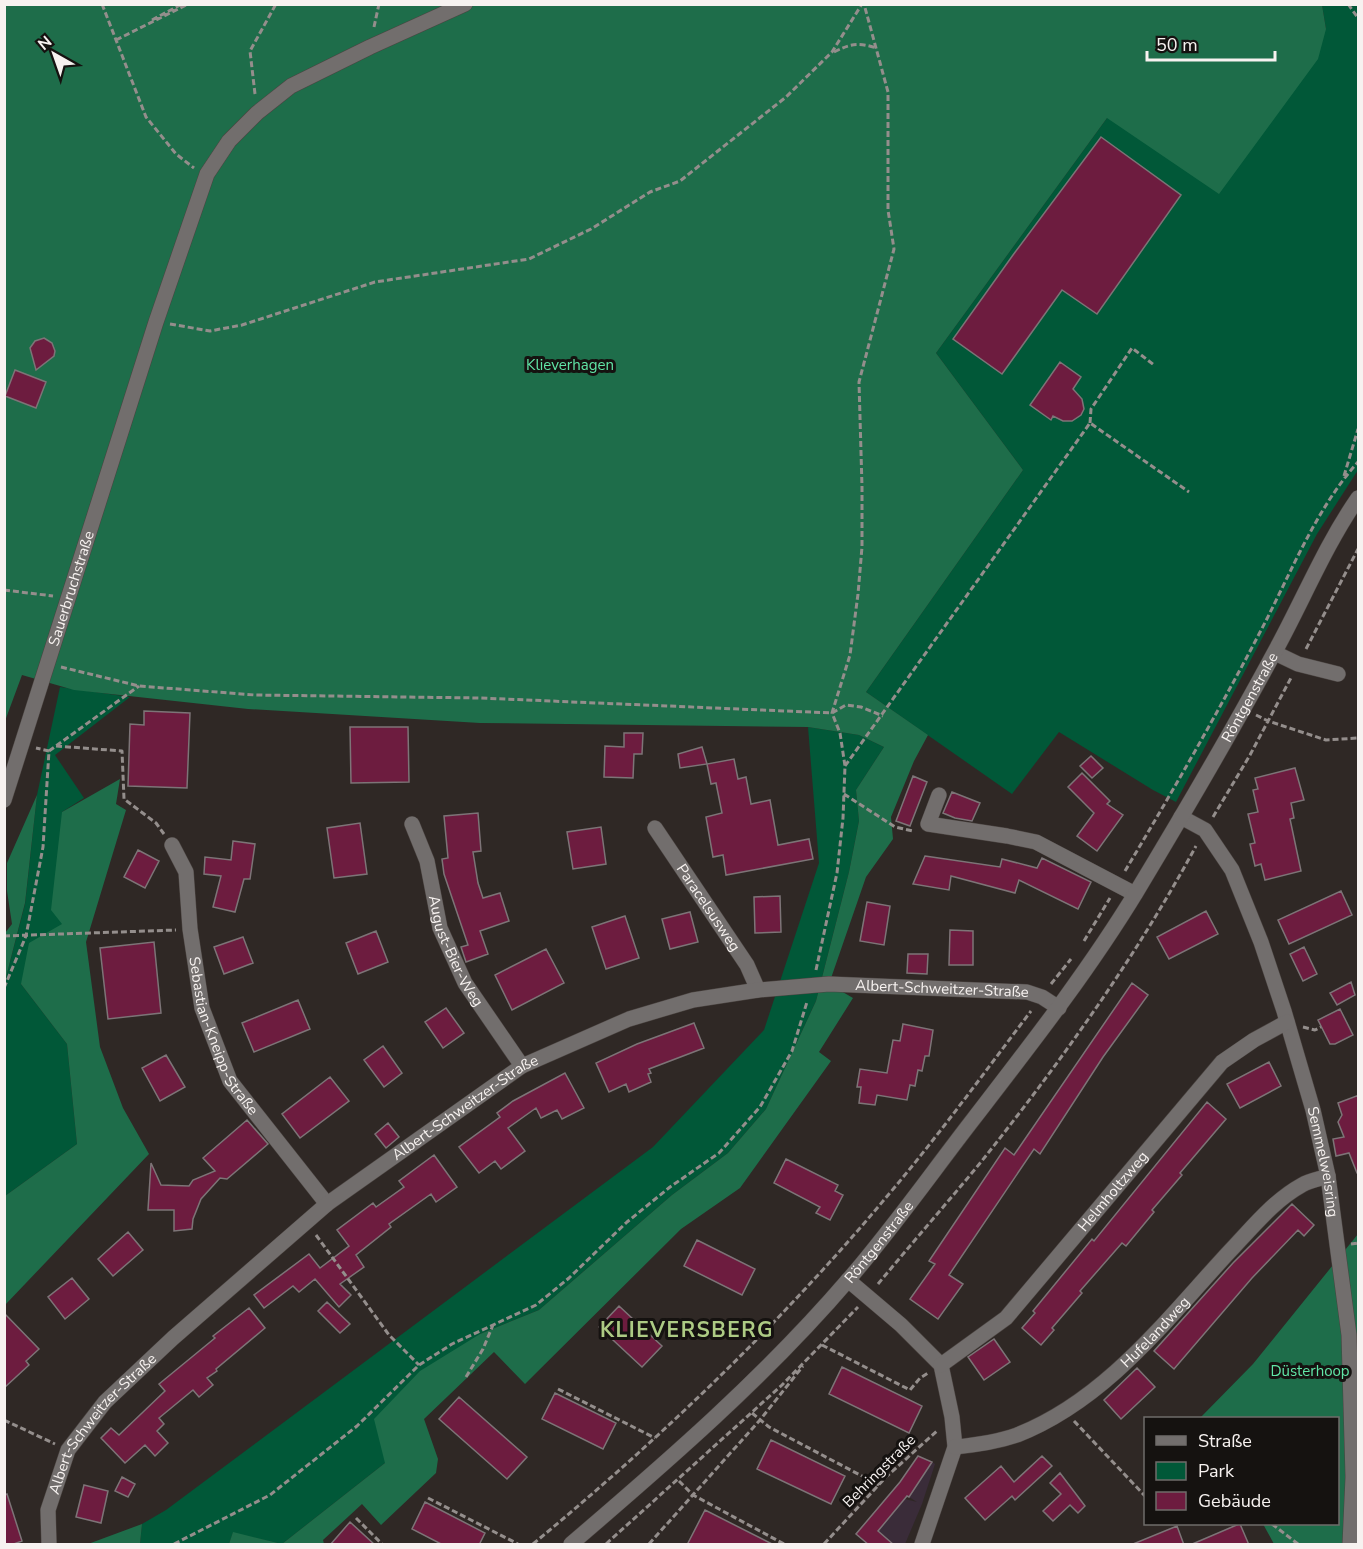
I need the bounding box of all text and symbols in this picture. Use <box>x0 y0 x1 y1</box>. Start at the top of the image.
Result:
north arrow <box>24 24 84 84</box>
scale bar <box>1147 24 1274 62</box>
text: N <box>33 31 57 56</box>
text: 50 m <box>1156 33 1198 57</box>
park label: Klieverhagen <box>526 355 614 375</box>
street label: Sauerbruchstraße <box>44 528 99 649</box>
street label: Röntgenstraße <box>1217 649 1283 746</box>
street label: Paracelsusweg <box>672 860 745 955</box>
street label: August-Bier-Weg <box>424 894 488 1010</box>
street label: Sebastian-Kneipp-Straße <box>184 955 263 1119</box>
street label: Albert-Schweitzer-Straße <box>855 975 1029 1002</box>
street label: Albert-Schweitzer-Straße <box>388 1050 541 1165</box>
street label: Semmelweisring <box>1303 1105 1343 1218</box>
street label: Helmholtzweg <box>1073 1147 1153 1236</box>
street label: Röntgenstraße <box>840 1197 918 1287</box>
street label: Hufelandweg <box>1116 1292 1194 1372</box>
district label: KLIEVERSBERG <box>600 1316 774 1344</box>
street label: Albert-Schweitzer-Straße <box>44 1349 161 1497</box>
park label: Düsterhoop <box>1270 1361 1350 1381</box>
legend <box>1144 1417 1339 1525</box>
text: Straße <box>1198 1429 1252 1453</box>
street label: Behringstraße <box>838 1430 920 1512</box>
text: Park <box>1198 1459 1235 1483</box>
text: Gebäude <box>1198 1489 1271 1513</box>

